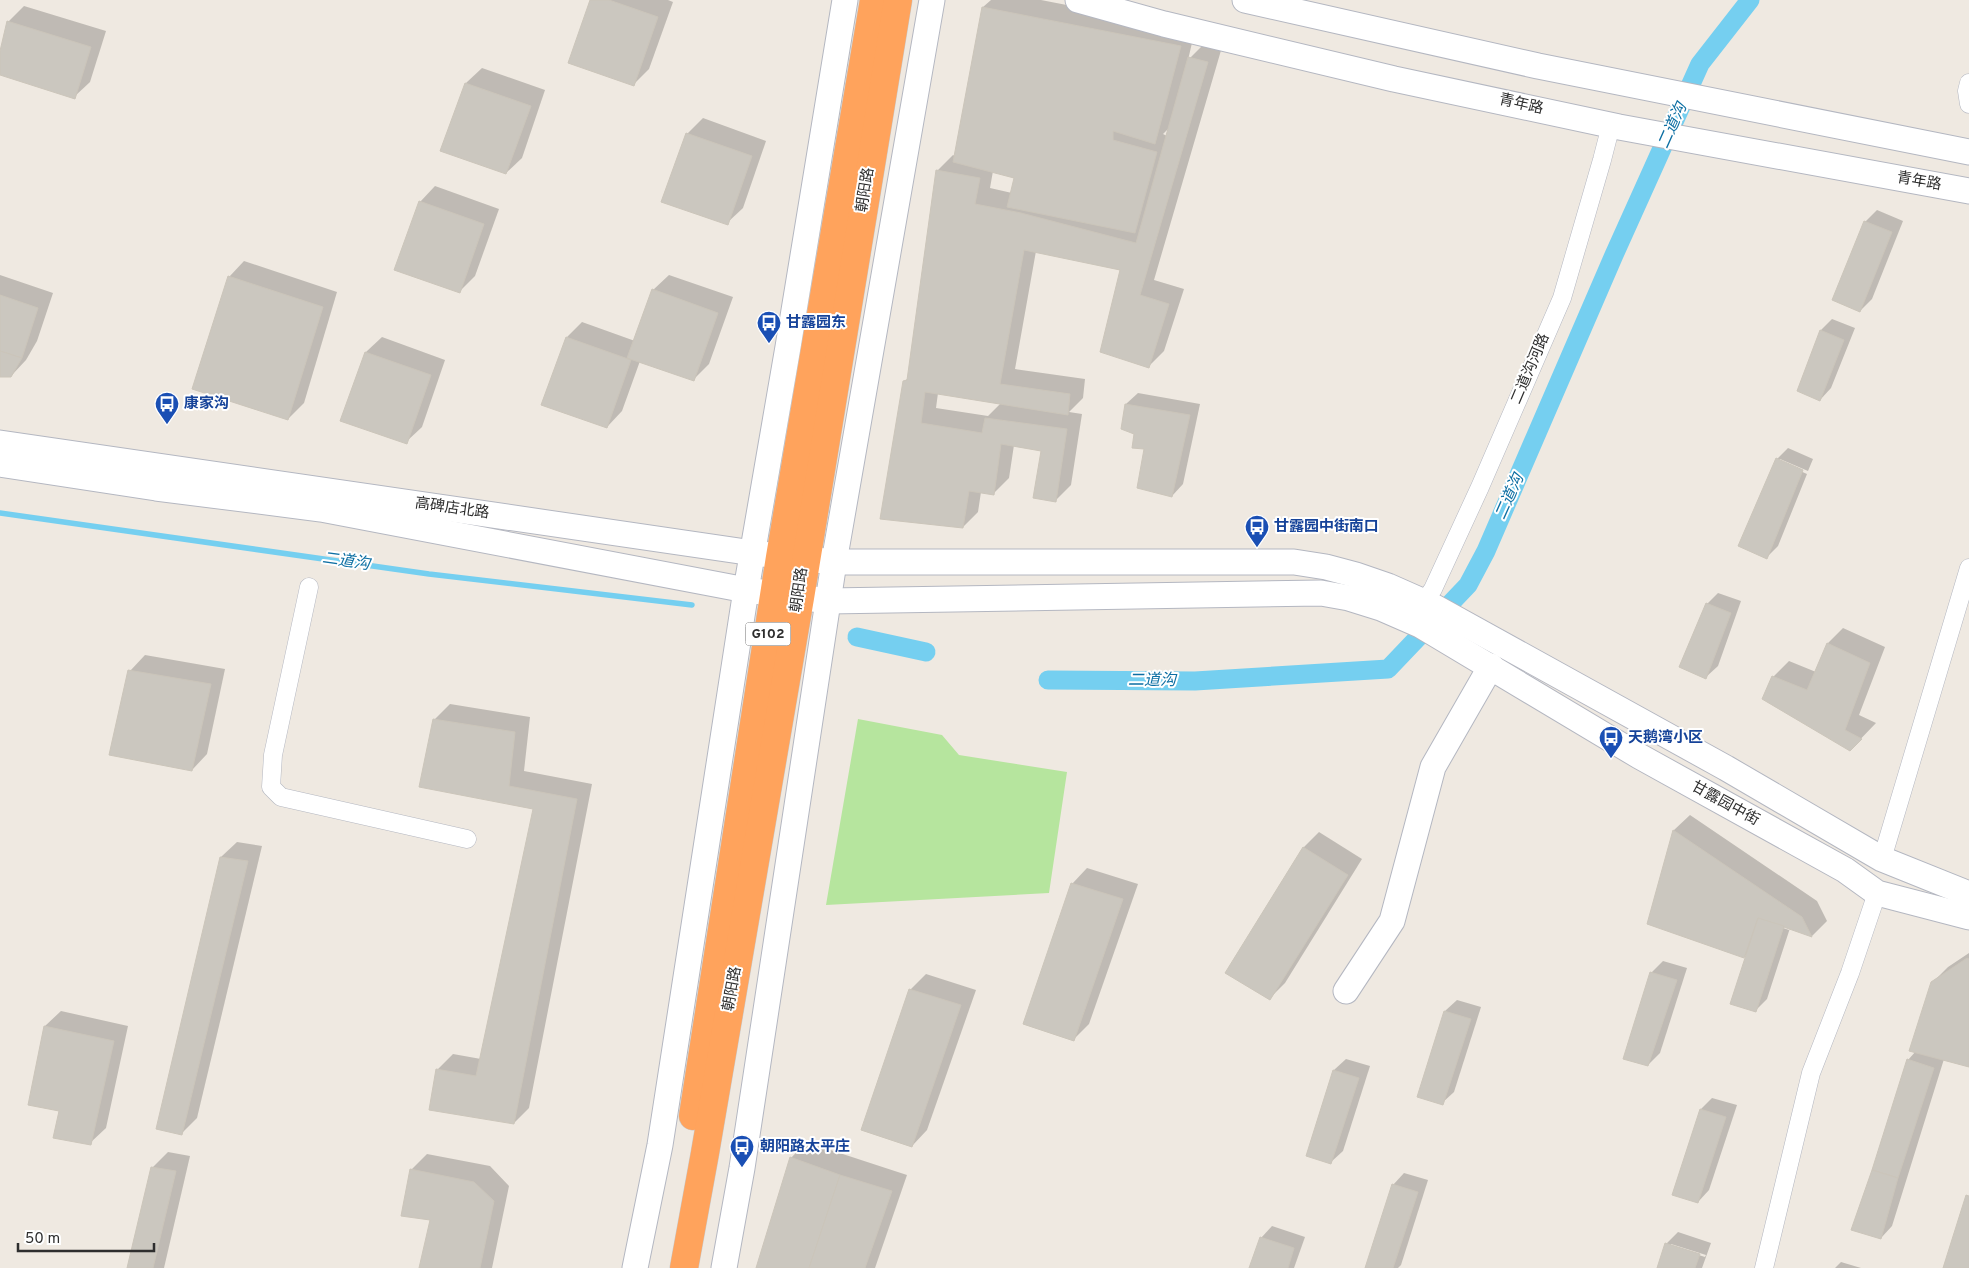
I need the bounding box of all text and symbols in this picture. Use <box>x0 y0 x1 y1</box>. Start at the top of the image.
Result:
street label: 青年路 <box>1497 91 1545 119</box>
water label: 二道沟 <box>1654 98 1693 152</box>
street label: 朝阳路 <box>853 166 879 214</box>
street label: 青年路 <box>1895 169 1943 195</box>
bus stop icon: 甘露园东 <box>756 310 782 344</box>
place label: 甘露园东 <box>786 314 846 333</box>
street label: 二道沟河路 <box>1508 331 1554 407</box>
bus stop icon: 康家沟 <box>154 391 180 425</box>
place label: 康家沟 <box>184 395 229 414</box>
water label: 二道沟 <box>1491 469 1530 523</box>
street label: 高碑店北路 <box>414 493 491 524</box>
bus stop icon: 甘露园中街南口 <box>1244 514 1270 548</box>
place label: 甘露园中街南口 <box>1274 518 1379 537</box>
water label: 二道沟 <box>321 549 373 576</box>
street label: 朝阳路 <box>787 566 813 614</box>
road number: G102 <box>746 622 790 646</box>
water label: 二道沟 <box>1128 671 1178 691</box>
bus stop icon: 天鹅湾小区 <box>1598 725 1624 759</box>
place label: 天鹅湾小区 <box>1628 728 1703 748</box>
street label: 甘露园中街 <box>1688 778 1762 830</box>
street label: 朝阳路 <box>720 965 746 1013</box>
bus stop icon: 朝阳路太平庄 <box>729 1134 755 1168</box>
place label: 朝阳路太平庄 <box>760 1138 850 1157</box>
scale bar <box>18 1220 154 1252</box>
text: 50 m <box>25 1230 60 1249</box>

